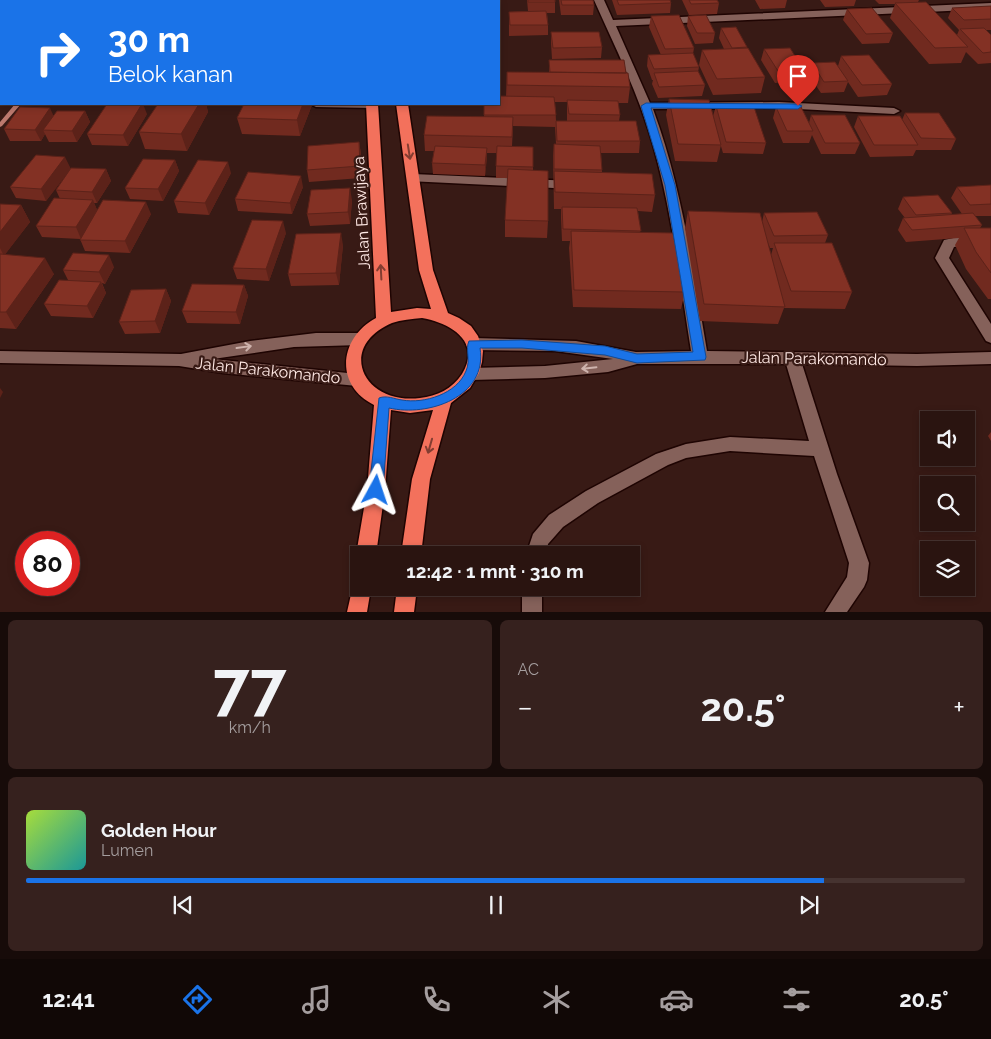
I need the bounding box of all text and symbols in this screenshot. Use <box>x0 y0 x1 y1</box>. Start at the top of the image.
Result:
text: 30 m <box>108 19 190 60</box>
icon: right <box>25 20 90 85</box>
pin <box>777 55 819 106</box>
text: Belok kanan <box>108 61 233 87</box>
icon: arrive <box>784 62 812 90</box>
one-way arrow <box>404 144 414 160</box>
street label: Jalan Brawijaya <box>349 156 374 270</box>
one-way arrow <box>377 264 386 280</box>
one-way arrow <box>235 342 251 352</box>
street label: Jalan Parakomando <box>741 348 887 369</box>
street label: Jalan Parakomando <box>195 353 341 388</box>
one-way arrow <box>581 363 597 373</box>
map controls <box>920 411 975 596</box>
button: sound <box>920 411 975 466</box>
one-way arrow <box>425 438 435 454</box>
position arrow <box>349 463 401 515</box>
button: search <box>920 476 975 531</box>
speed limit sign: 80 <box>15 531 80 596</box>
button: layers <box>920 541 975 596</box>
text: 12:42 · 1 mnt · 310 m <box>406 560 584 582</box>
text: 77 <box>213 647 286 723</box>
text: AC <box>518 660 539 679</box>
text: 20.5° <box>700 685 786 730</box>
text: − <box>518 691 533 724</box>
text: + <box>953 691 965 724</box>
text: km/h <box>229 718 271 737</box>
text: Golden Hour <box>101 819 217 841</box>
text: Lumen <box>101 841 153 860</box>
icon: previous <box>169 891 197 919</box>
icon: pause <box>482 891 510 919</box>
icon: next <box>795 891 823 919</box>
icon: directions <box>180 982 215 1017</box>
icon: music <box>299 982 334 1017</box>
icon: phone <box>419 982 454 1017</box>
icon: climate <box>539 982 574 1017</box>
icon: car <box>659 982 694 1017</box>
icon: filters <box>779 982 814 1017</box>
text: 12:41 <box>42 986 95 1012</box>
text: 20.5° <box>899 986 949 1012</box>

